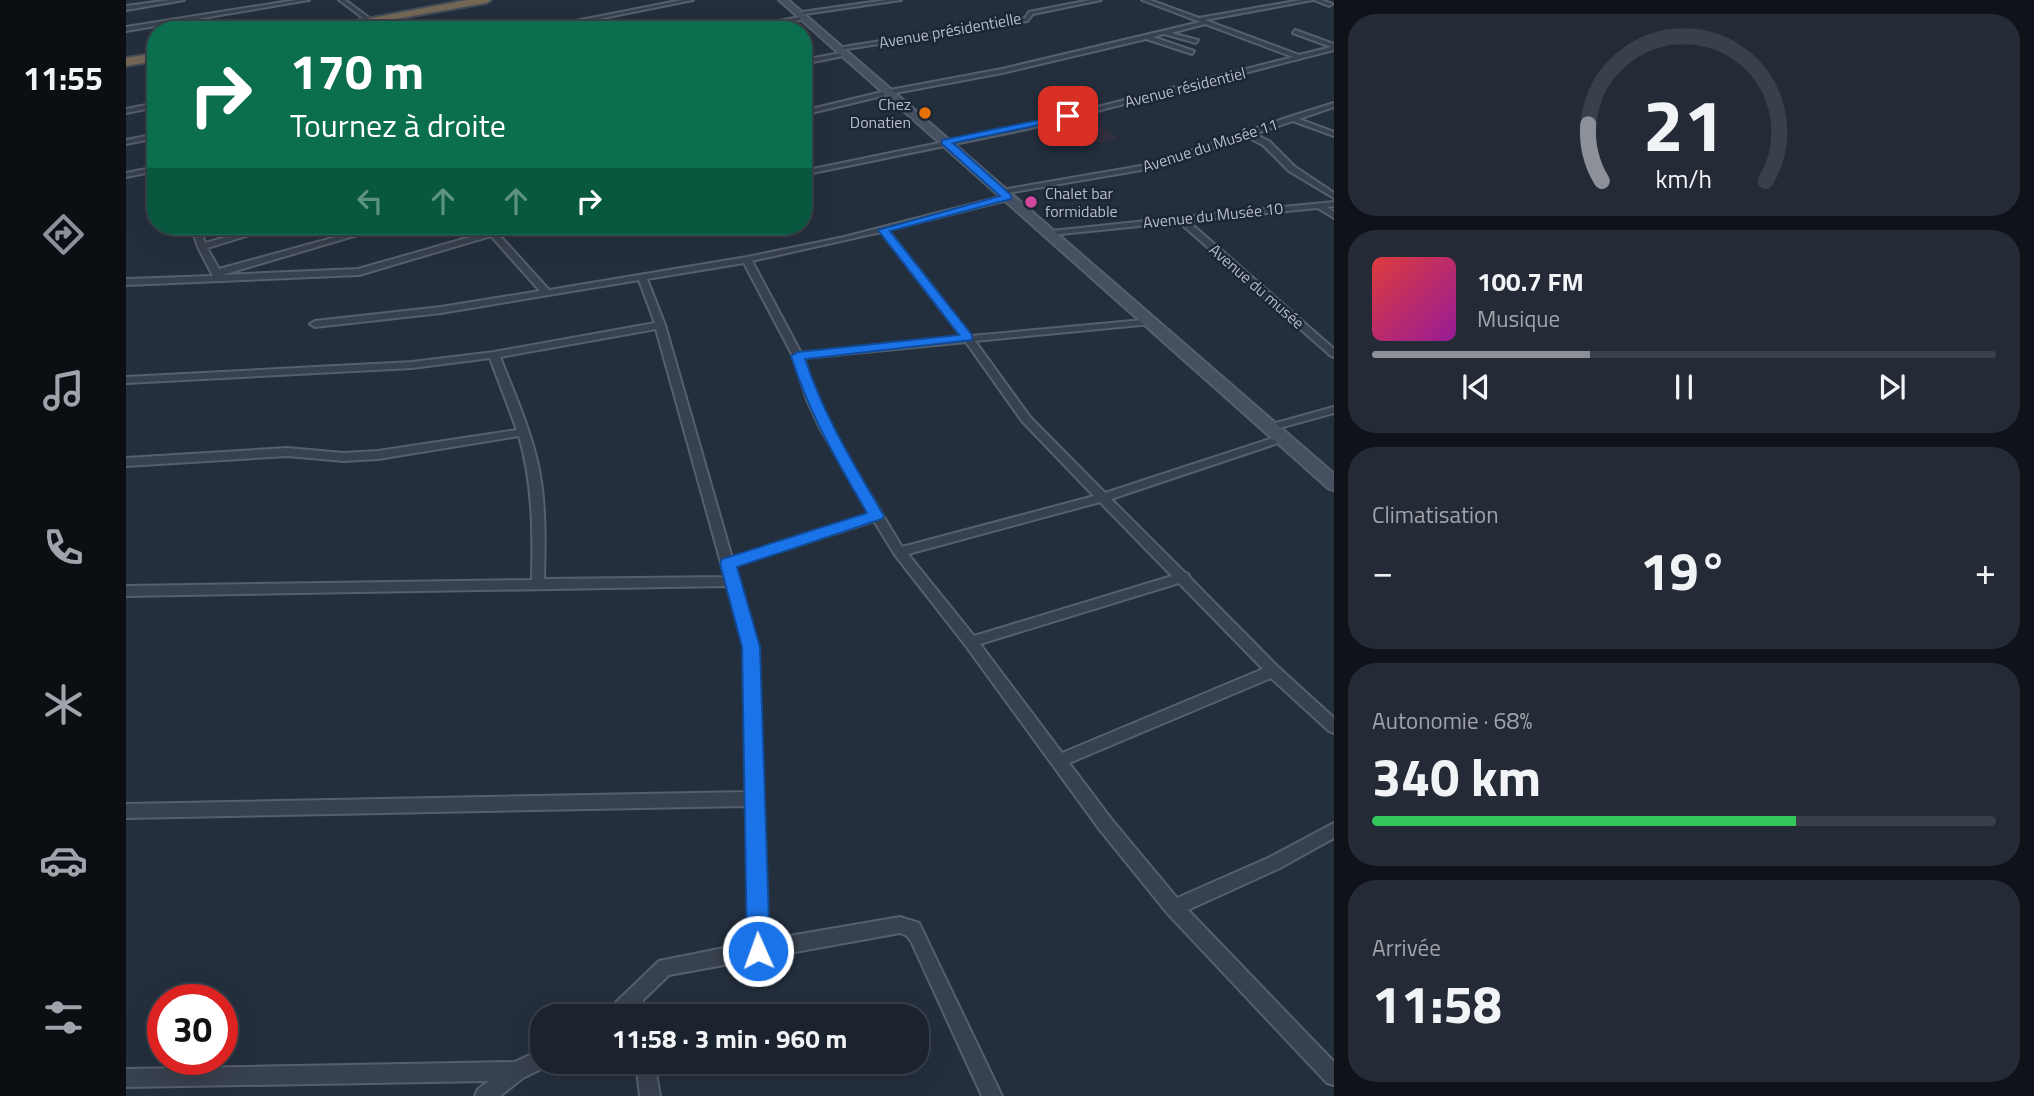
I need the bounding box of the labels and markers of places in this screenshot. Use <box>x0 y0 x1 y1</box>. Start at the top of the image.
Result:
pin <box>1038 86 1098 146</box>
place label: Chez Donatien <box>850 92 911 134</box>
marker: Chez Donatien <box>917 105 933 121</box>
place label: Chalet bar formidable <box>1045 181 1118 223</box>
marker: Chalet bar formidable <box>1023 194 1039 210</box>

